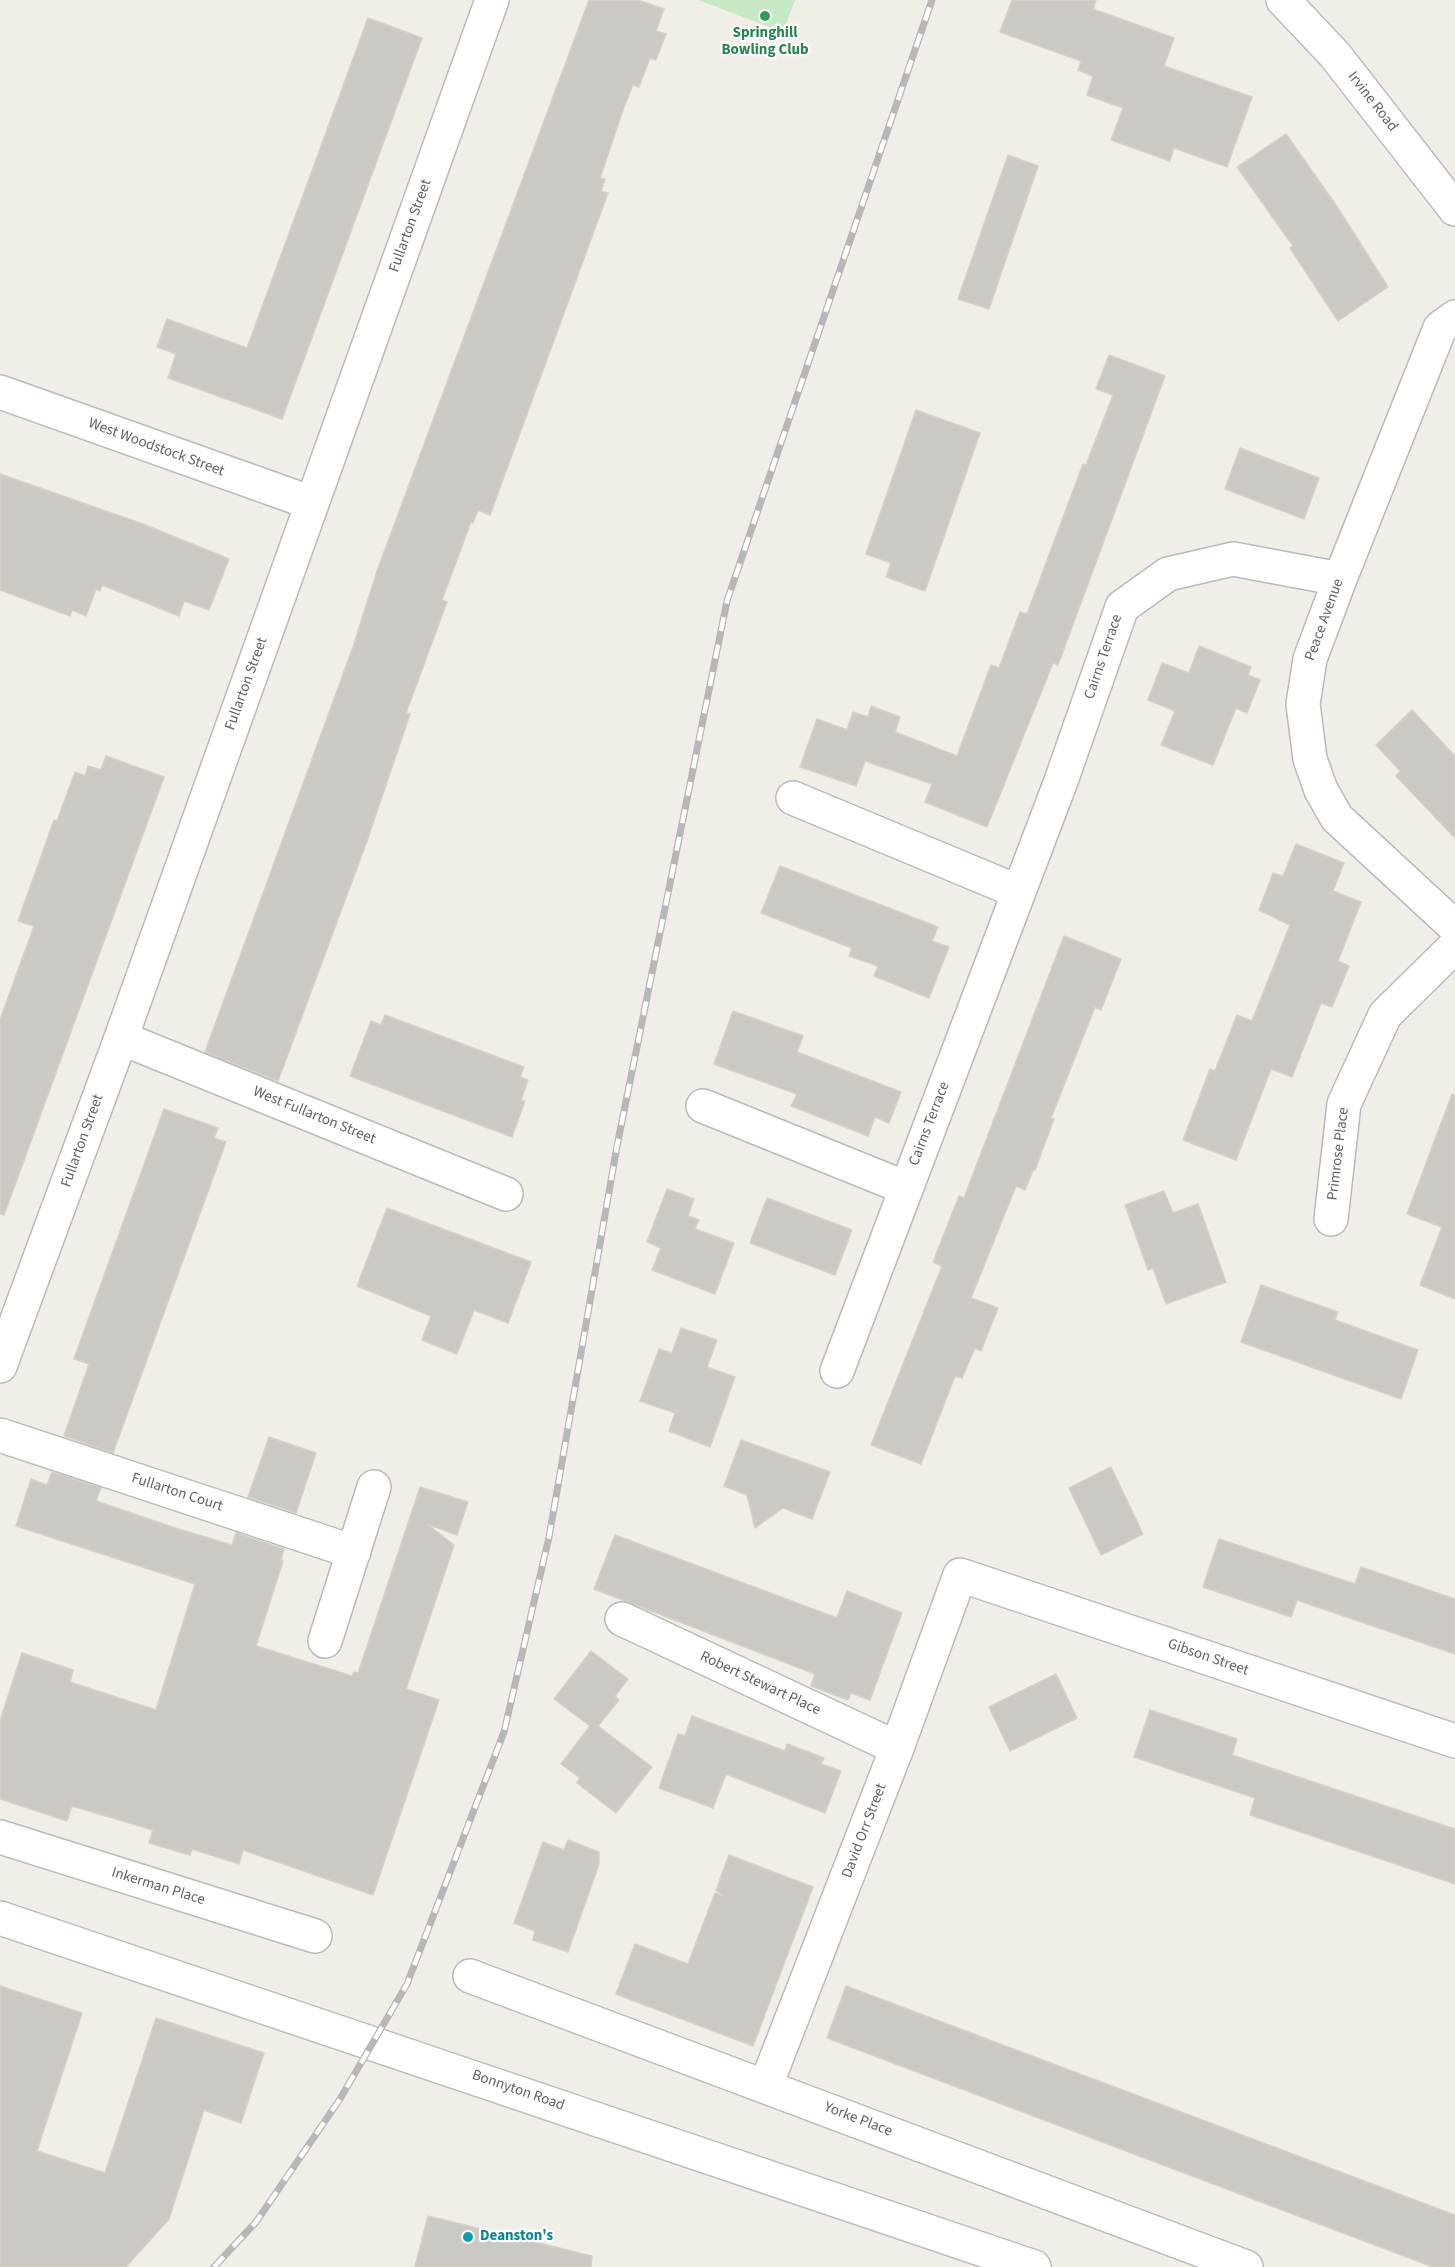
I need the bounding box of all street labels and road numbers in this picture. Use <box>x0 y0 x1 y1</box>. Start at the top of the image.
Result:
street label: Irvine Road <box>1343 68 1401 136</box>
street label: Fullarton Street <box>386 177 436 275</box>
street label: West Woodstock Street <box>86 415 226 481</box>
street label: Peace Avenue <box>1302 576 1348 664</box>
street label: Cairns Terrace <box>1081 612 1127 702</box>
street label: Fullarton Street <box>222 635 272 733</box>
street label: Cairns Terrace <box>906 1079 954 1169</box>
street label: West Fullarton Street <box>250 1083 378 1149</box>
street label: Fullarton Street <box>58 1092 108 1190</box>
street label: Primrose Place <box>1324 1106 1354 1202</box>
street label: Fullarton Court <box>129 1470 225 1516</box>
street label: Gibson Street <box>1165 1636 1251 1680</box>
street label: Robert Stewart Place <box>697 1648 823 1720</box>
street label: David Orr Street <box>839 1781 891 1881</box>
street label: Inkerman Place <box>109 1864 207 1910</box>
street label: Bonnyton Road <box>469 2067 567 2115</box>
street label: Yorke Place <box>821 2099 895 2141</box>

